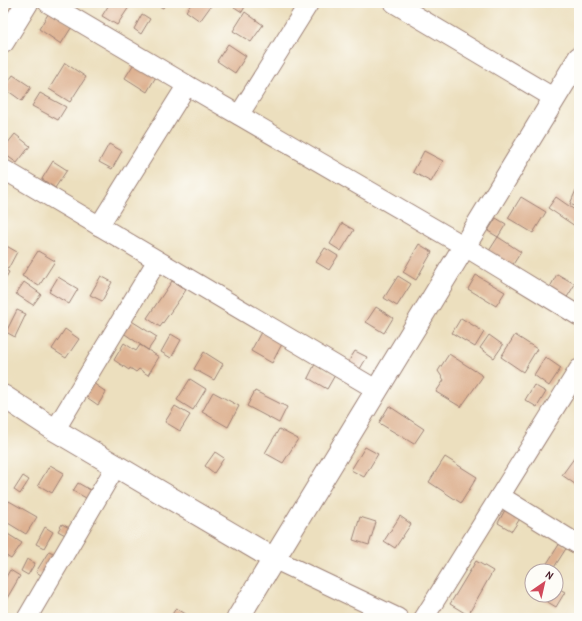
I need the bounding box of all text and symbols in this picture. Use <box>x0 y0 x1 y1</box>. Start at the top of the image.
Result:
north arrow <box>524 563 564 603</box>
text: N <box>543 567 556 582</box>

